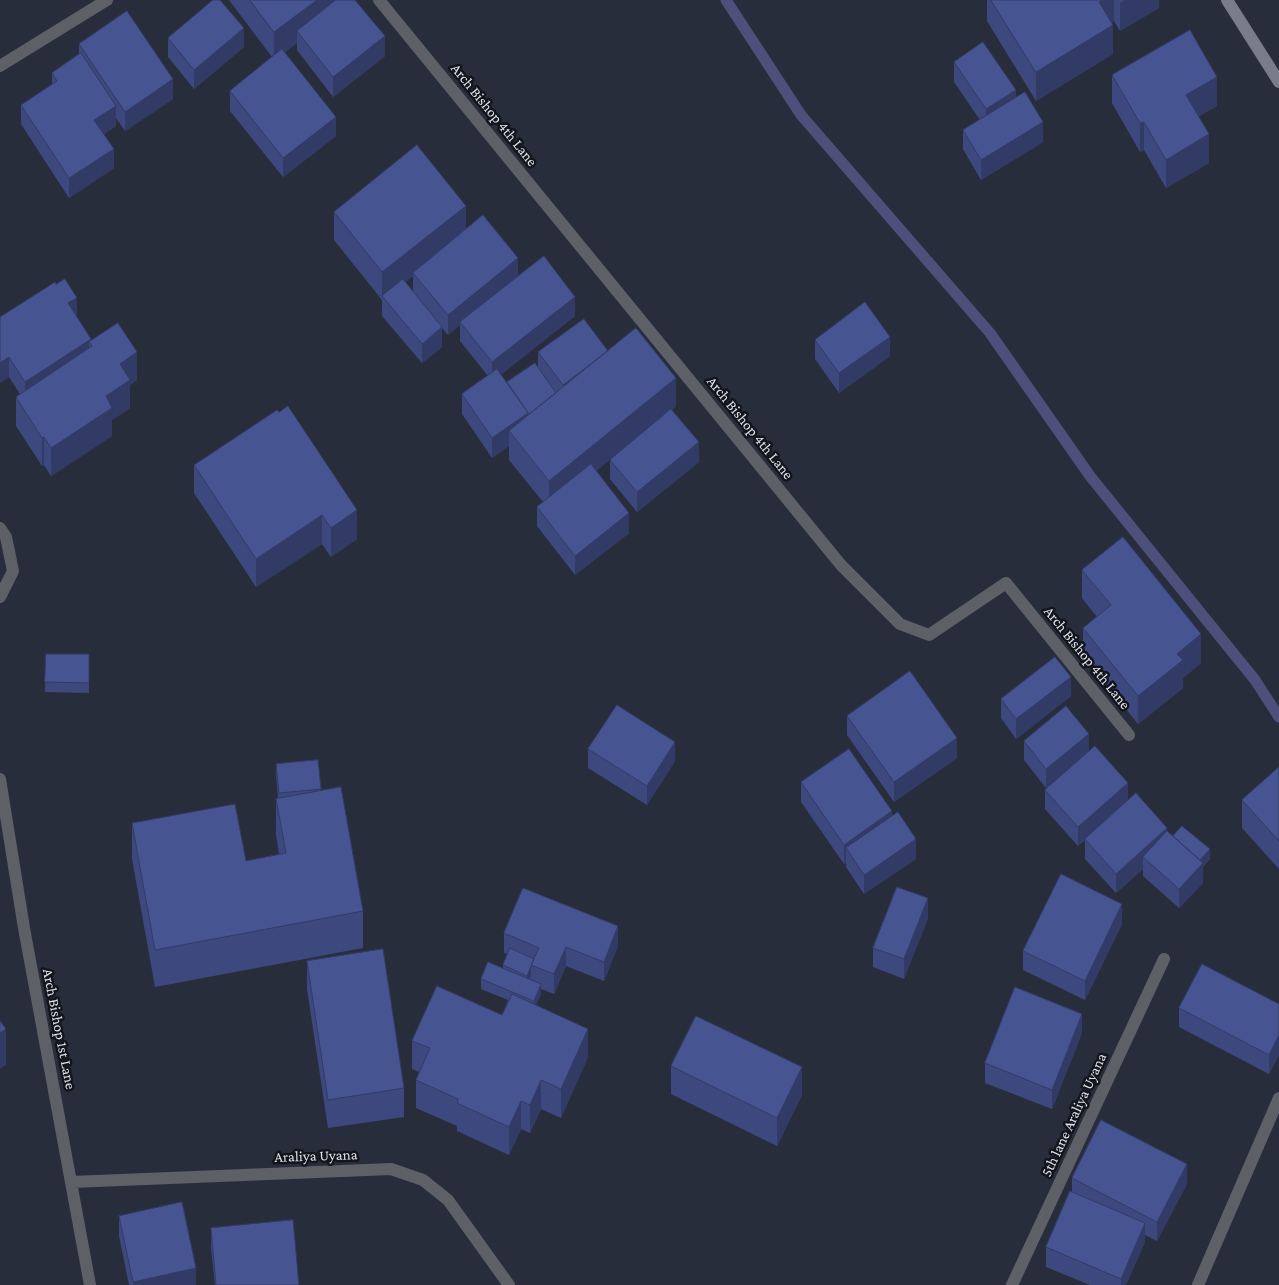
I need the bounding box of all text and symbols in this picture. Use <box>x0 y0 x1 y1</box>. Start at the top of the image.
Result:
street label: Arch Bishop 4th Lane <box>447 60 541 170</box>
street label: Arch Bishop 4th Lane <box>703 373 797 483</box>
street label: Arch Bishop 4th Lane <box>1040 603 1134 713</box>
street label: Arch Bishop 1st Lane <box>38 967 80 1091</box>
street label: 5th lane Araliya Uyana <box>1037 1050 1111 1180</box>
street label: Araliya Uyana <box>274 1146 358 1166</box>

